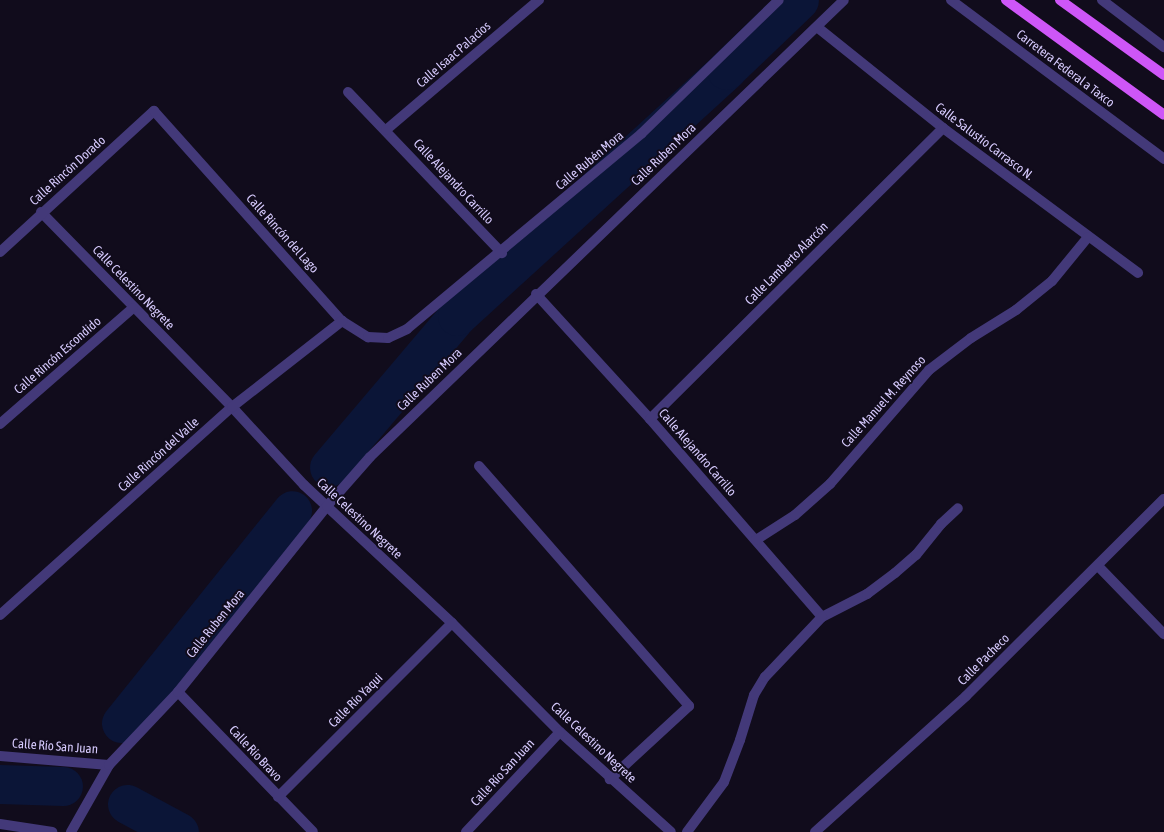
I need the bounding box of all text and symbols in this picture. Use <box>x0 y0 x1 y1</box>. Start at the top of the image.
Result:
street label: Calle Isaac Palacios <box>414 19 494 91</box>
street label: Carretera Federal a Taxco <box>1013 27 1117 111</box>
street label: Calle Salustio Carrasco N. <box>932 100 1036 184</box>
street label: Calle Ruben Mora <box>628 120 700 190</box>
street label: Calle Rubén Mora <box>553 128 627 194</box>
street label: Calle Rincón Dorado <box>27 133 109 209</box>
street label: Calle Alejandro Carrillo <box>410 136 496 228</box>
street label: Calle Rincón del Lago <box>242 191 322 277</box>
street label: Calle Lamberto Alarcón <box>742 219 832 309</box>
street label: Calle Celestino Negrete <box>89 243 177 333</box>
street label: Calle Rincón Escondido <box>11 314 105 398</box>
street label: Calle Ruben Mora <box>394 345 466 415</box>
street label: Calle Manuel M. Reynoso <box>839 353 929 451</box>
street label: Calle Alejandro Carrillo <box>655 406 739 500</box>
street label: Calle Rincón del Valle <box>115 415 203 495</box>
street label: Calle Celestino Negrete <box>313 475 405 563</box>
street label: Calle Ruben Mora <box>184 587 248 661</box>
street label: Calle Pacheco <box>955 631 1013 689</box>
street label: Calle Río Yaqui <box>326 671 386 731</box>
street label: Calle Celestino Negrete <box>547 699 639 787</box>
street label: Calle Río Bravo <box>225 723 285 785</box>
street label: Calle Río San Juan <box>12 736 98 758</box>
street label: Calle Río San Juan <box>468 736 538 810</box>

